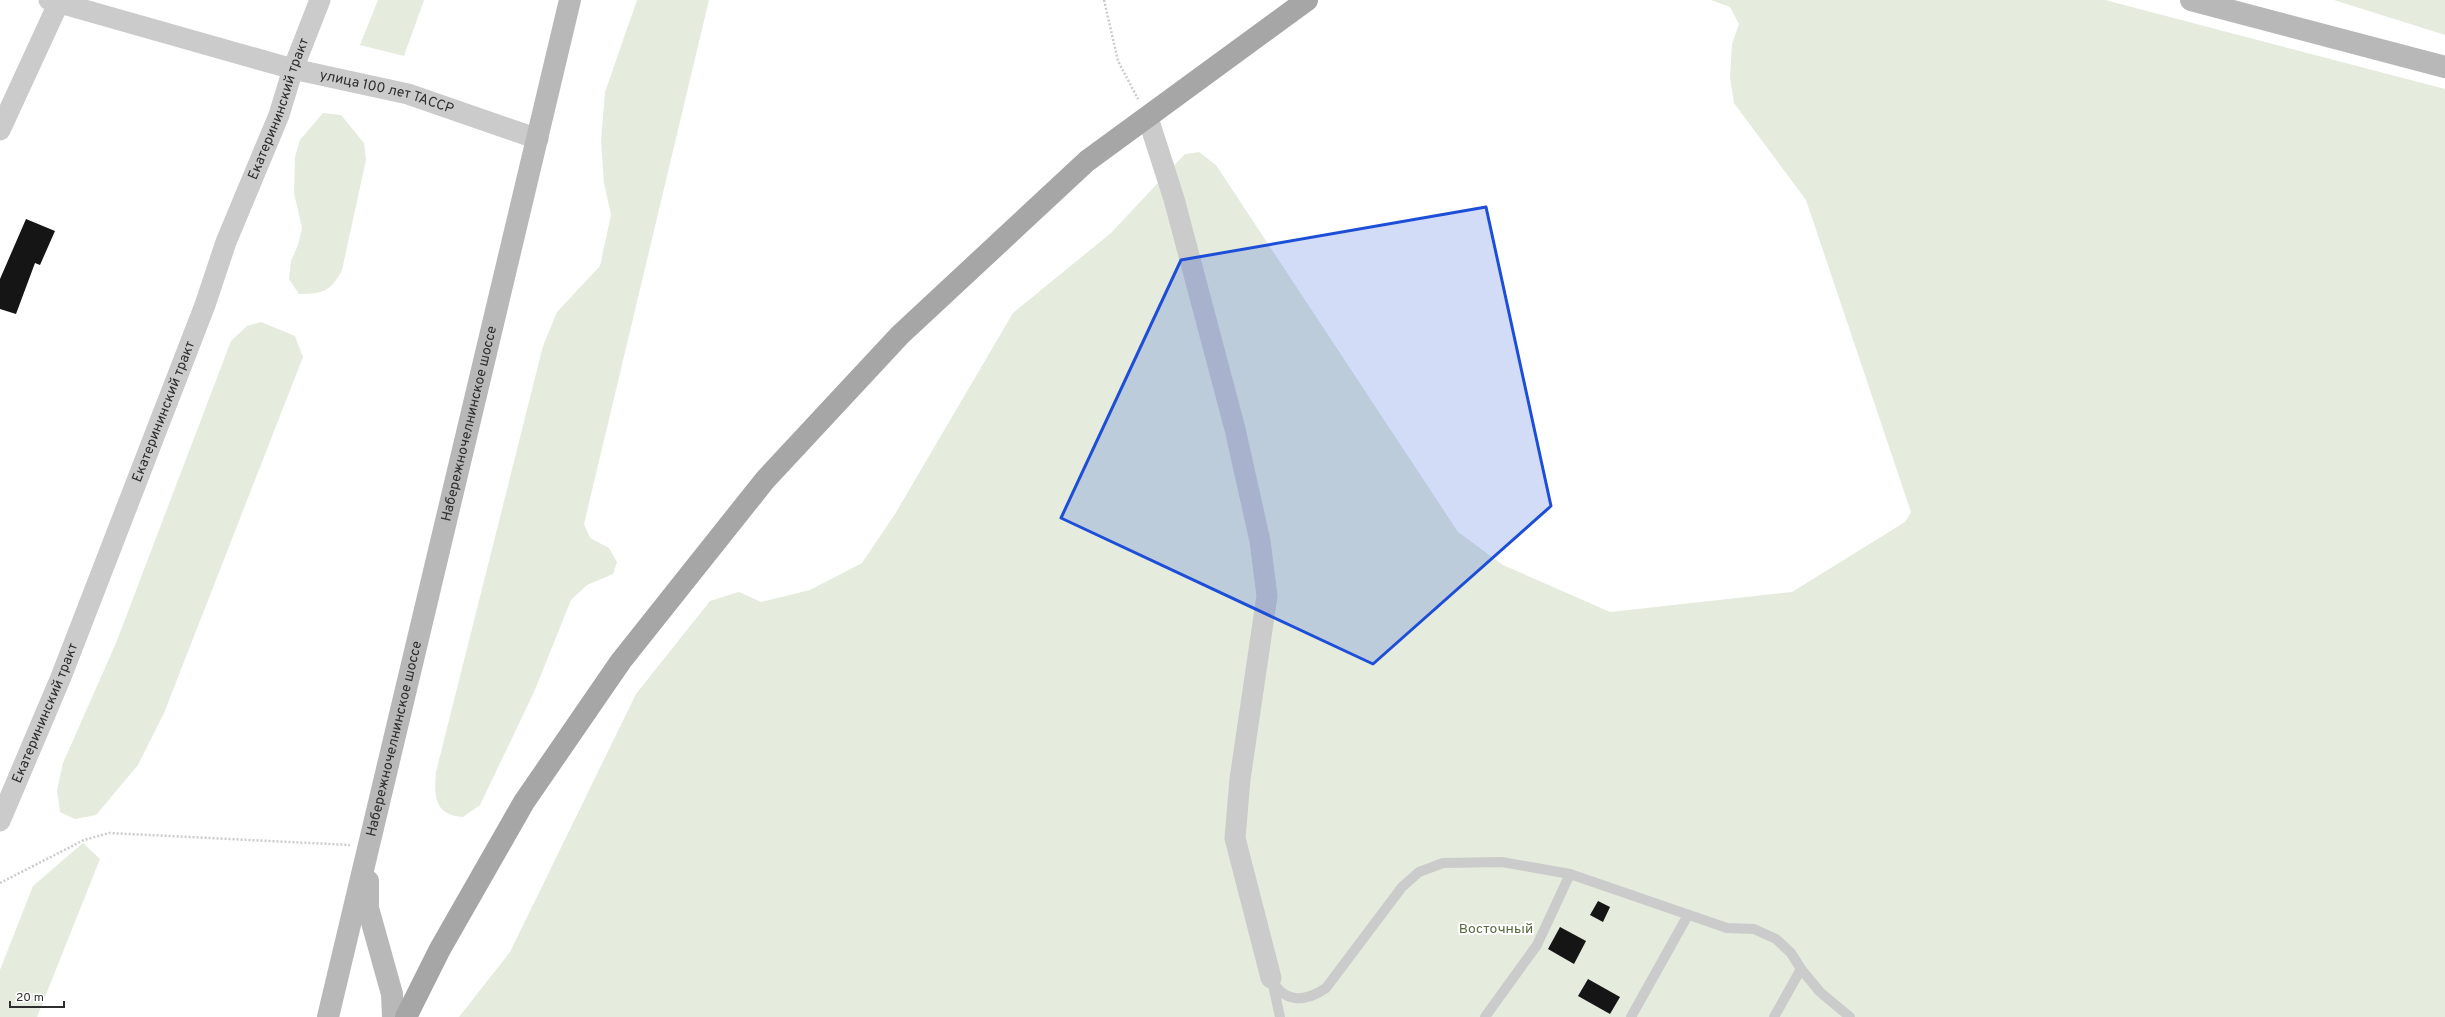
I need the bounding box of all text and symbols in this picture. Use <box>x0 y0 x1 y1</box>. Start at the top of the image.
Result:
street label: Екатерининский тракт <box>244 35 313 182</box>
street label: улица 100 лет ТАССР <box>318 67 456 118</box>
street label: Набережночелнинское шоссе <box>438 324 501 523</box>
street label: Екатерининский тракт <box>129 338 199 485</box>
street label: Набережночелнинское шоссе <box>363 639 426 838</box>
street label: Екатерининский тракт <box>9 641 82 786</box>
park label: Восточный <box>1459 921 1533 938</box>
scale bar <box>10 983 64 1009</box>
text: 20 m <box>16 990 44 1006</box>

